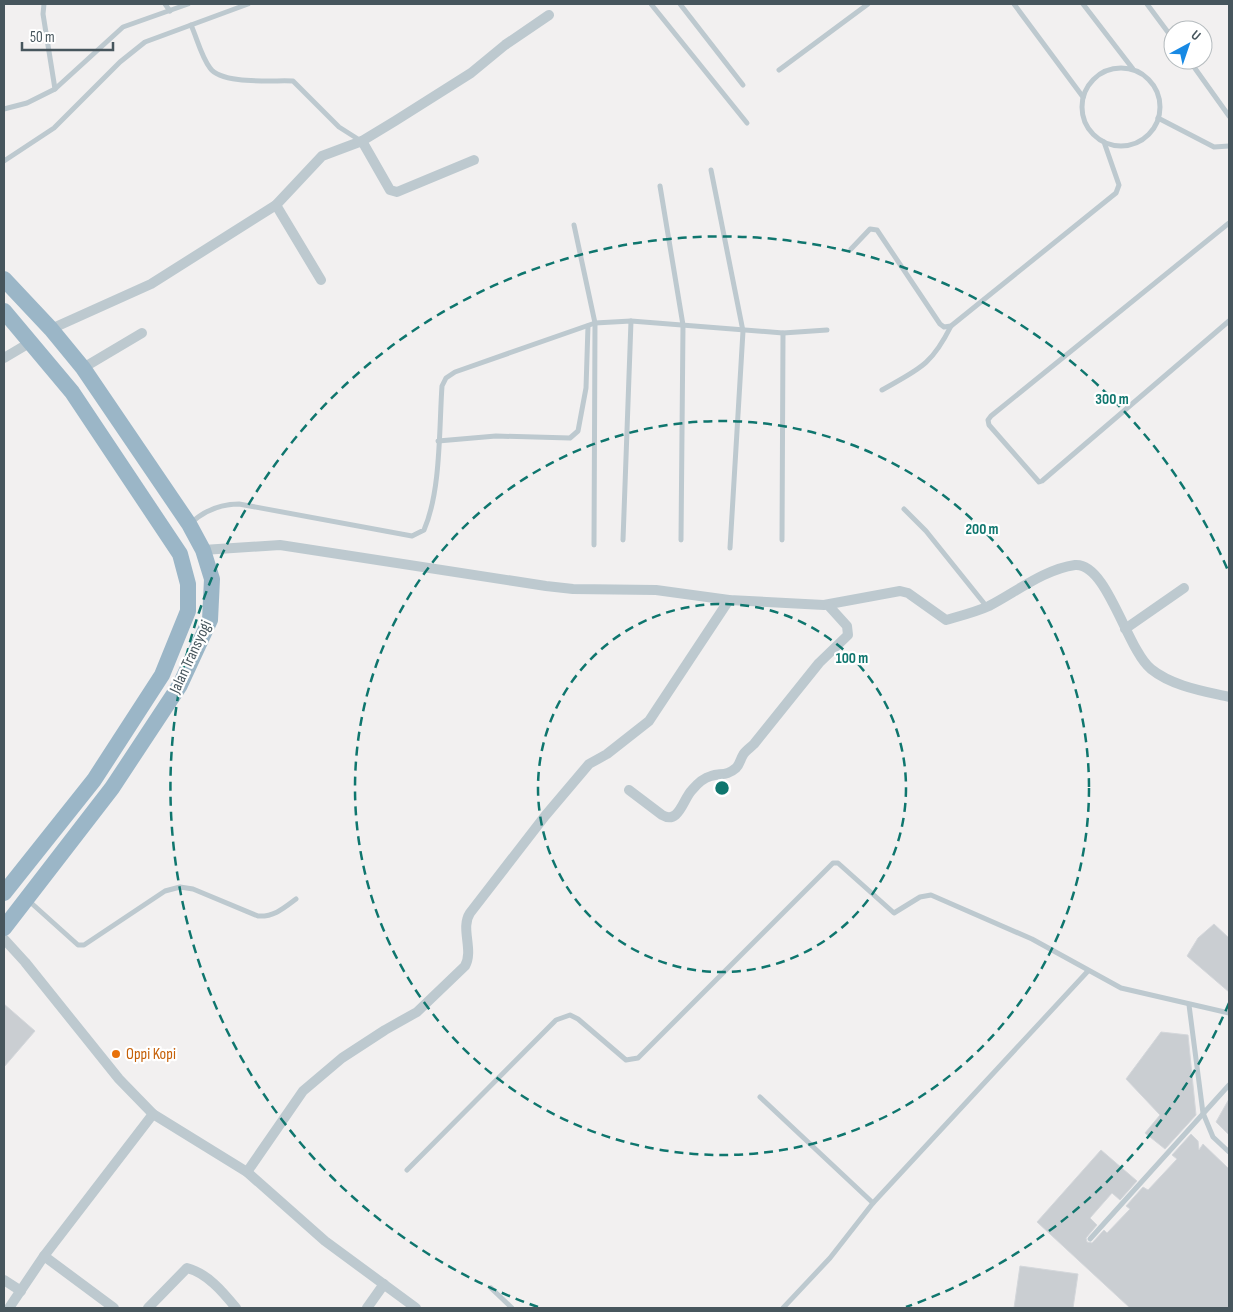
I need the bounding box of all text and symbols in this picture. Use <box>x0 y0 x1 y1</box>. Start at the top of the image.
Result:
scale bar <box>22 20 114 52</box>
north arrow <box>1163 20 1213 70</box>
text: U <box>1188 27 1204 44</box>
text: 50 m <box>30 28 55 47</box>
text: 300 m <box>1095 390 1129 409</box>
text: 200 m <box>965 520 999 539</box>
street label: Jalan Transyogi <box>165 617 216 697</box>
text: 100 m <box>836 649 868 668</box>
centre of rings <box>713 779 731 797</box>
place label: Oppi Kopi <box>126 1045 176 1064</box>
marker: Oppi Kopi <box>110 1048 122 1060</box>

